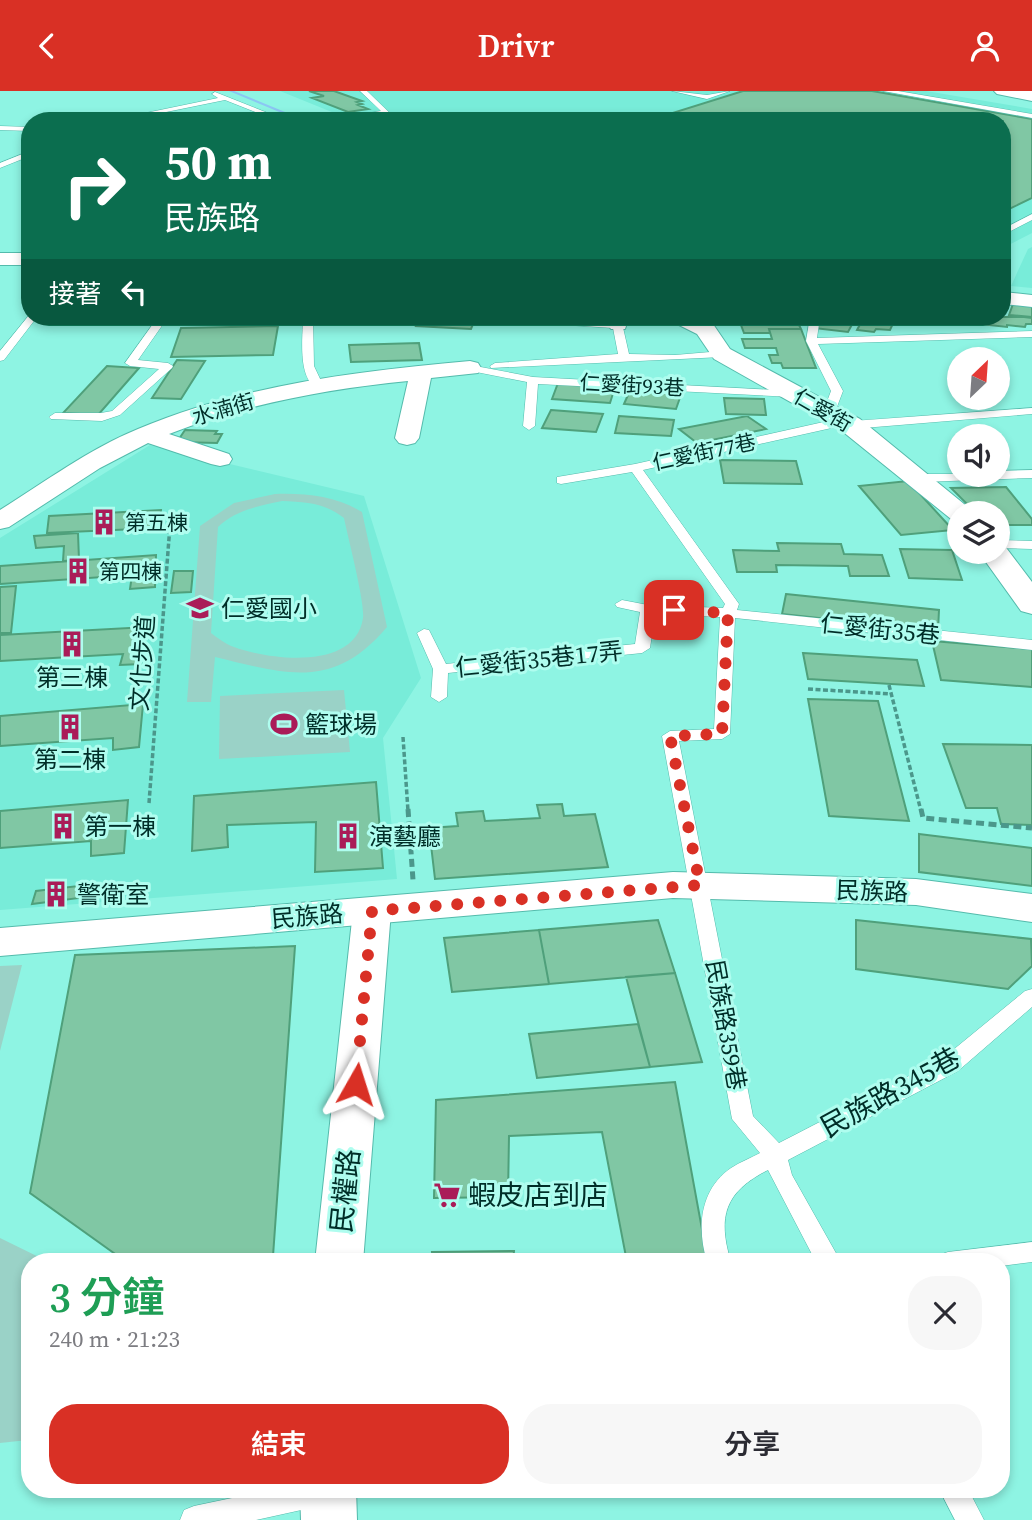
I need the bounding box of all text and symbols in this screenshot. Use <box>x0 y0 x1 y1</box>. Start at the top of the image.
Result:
text: Drivr <box>478 24 554 68</box>
icon: back <box>28 27 66 65</box>
icon: person <box>966 27 1004 65</box>
text: 50 m <box>164 128 272 195</box>
icon: right <box>49 140 140 231</box>
text: 民族路 <box>164 196 260 240</box>
icon: left <box>115 273 153 311</box>
text: 接著 <box>49 276 101 312</box>
north arrow <box>947 347 1010 409</box>
map controls <box>947 347 1010 564</box>
street label: 仁愛街93巷 <box>579 368 685 402</box>
street label: 仁愛街 <box>788 382 858 438</box>
street label: 水湳街 <box>189 386 257 432</box>
button: sound <box>947 424 1010 487</box>
street label: 仁愛街77巷 <box>650 427 758 477</box>
button: layers <box>947 501 1010 564</box>
building icon: 第五棟 <box>89 507 119 537</box>
place label: 第五棟 <box>125 508 188 537</box>
building icon: 第四棟 <box>63 556 93 586</box>
place label: 第四棟 <box>99 557 162 586</box>
pin <box>644 580 704 640</box>
icon: arrive <box>655 591 693 629</box>
place label: 仁愛國小 <box>221 592 317 625</box>
school or university icon: 仁愛國小 <box>185 593 215 623</box>
street label: 仁愛街35巷 <box>819 606 941 652</box>
street label: 文化步道 <box>122 614 162 712</box>
building icon: 第三棟 <box>57 629 87 659</box>
street label: 仁愛街35巷17弄 <box>454 634 624 684</box>
place label: 第三棟 <box>36 661 108 694</box>
place label: 籃球場 <box>305 708 377 741</box>
sports icon: 籃球場 <box>269 709 299 739</box>
building icon: 第二棟 <box>55 712 85 742</box>
place label: 第二棟 <box>34 743 106 776</box>
place label: 第一棟 <box>84 810 156 843</box>
building icon: 第一棟 <box>48 811 78 841</box>
place label: 演藝廳 <box>369 820 441 853</box>
building icon: 演藝廳 <box>333 821 363 851</box>
street label: 民族路 <box>835 873 909 909</box>
place label: 警衛室 <box>77 878 149 911</box>
building icon: 警衛室 <box>41 879 71 909</box>
street label: 民族路 <box>270 896 344 936</box>
street label: 民族路359巷 <box>698 957 754 1093</box>
street label: 民族路345巷 <box>813 1038 967 1146</box>
position arrow <box>319 1047 393 1121</box>
street label: 民權路 <box>322 1147 368 1235</box>
place label: 蝦皮店到店 <box>468 1176 608 1214</box>
supermarket icon: 蝦皮店到店 <box>432 1180 462 1210</box>
text: 3 分鐘 <box>49 1268 164 1326</box>
button: close <box>908 1276 982 1350</box>
text: 240 m · 21:23 <box>49 1323 180 1355</box>
button: 結束 <box>49 1404 509 1484</box>
button: 分享 <box>523 1404 982 1484</box>

